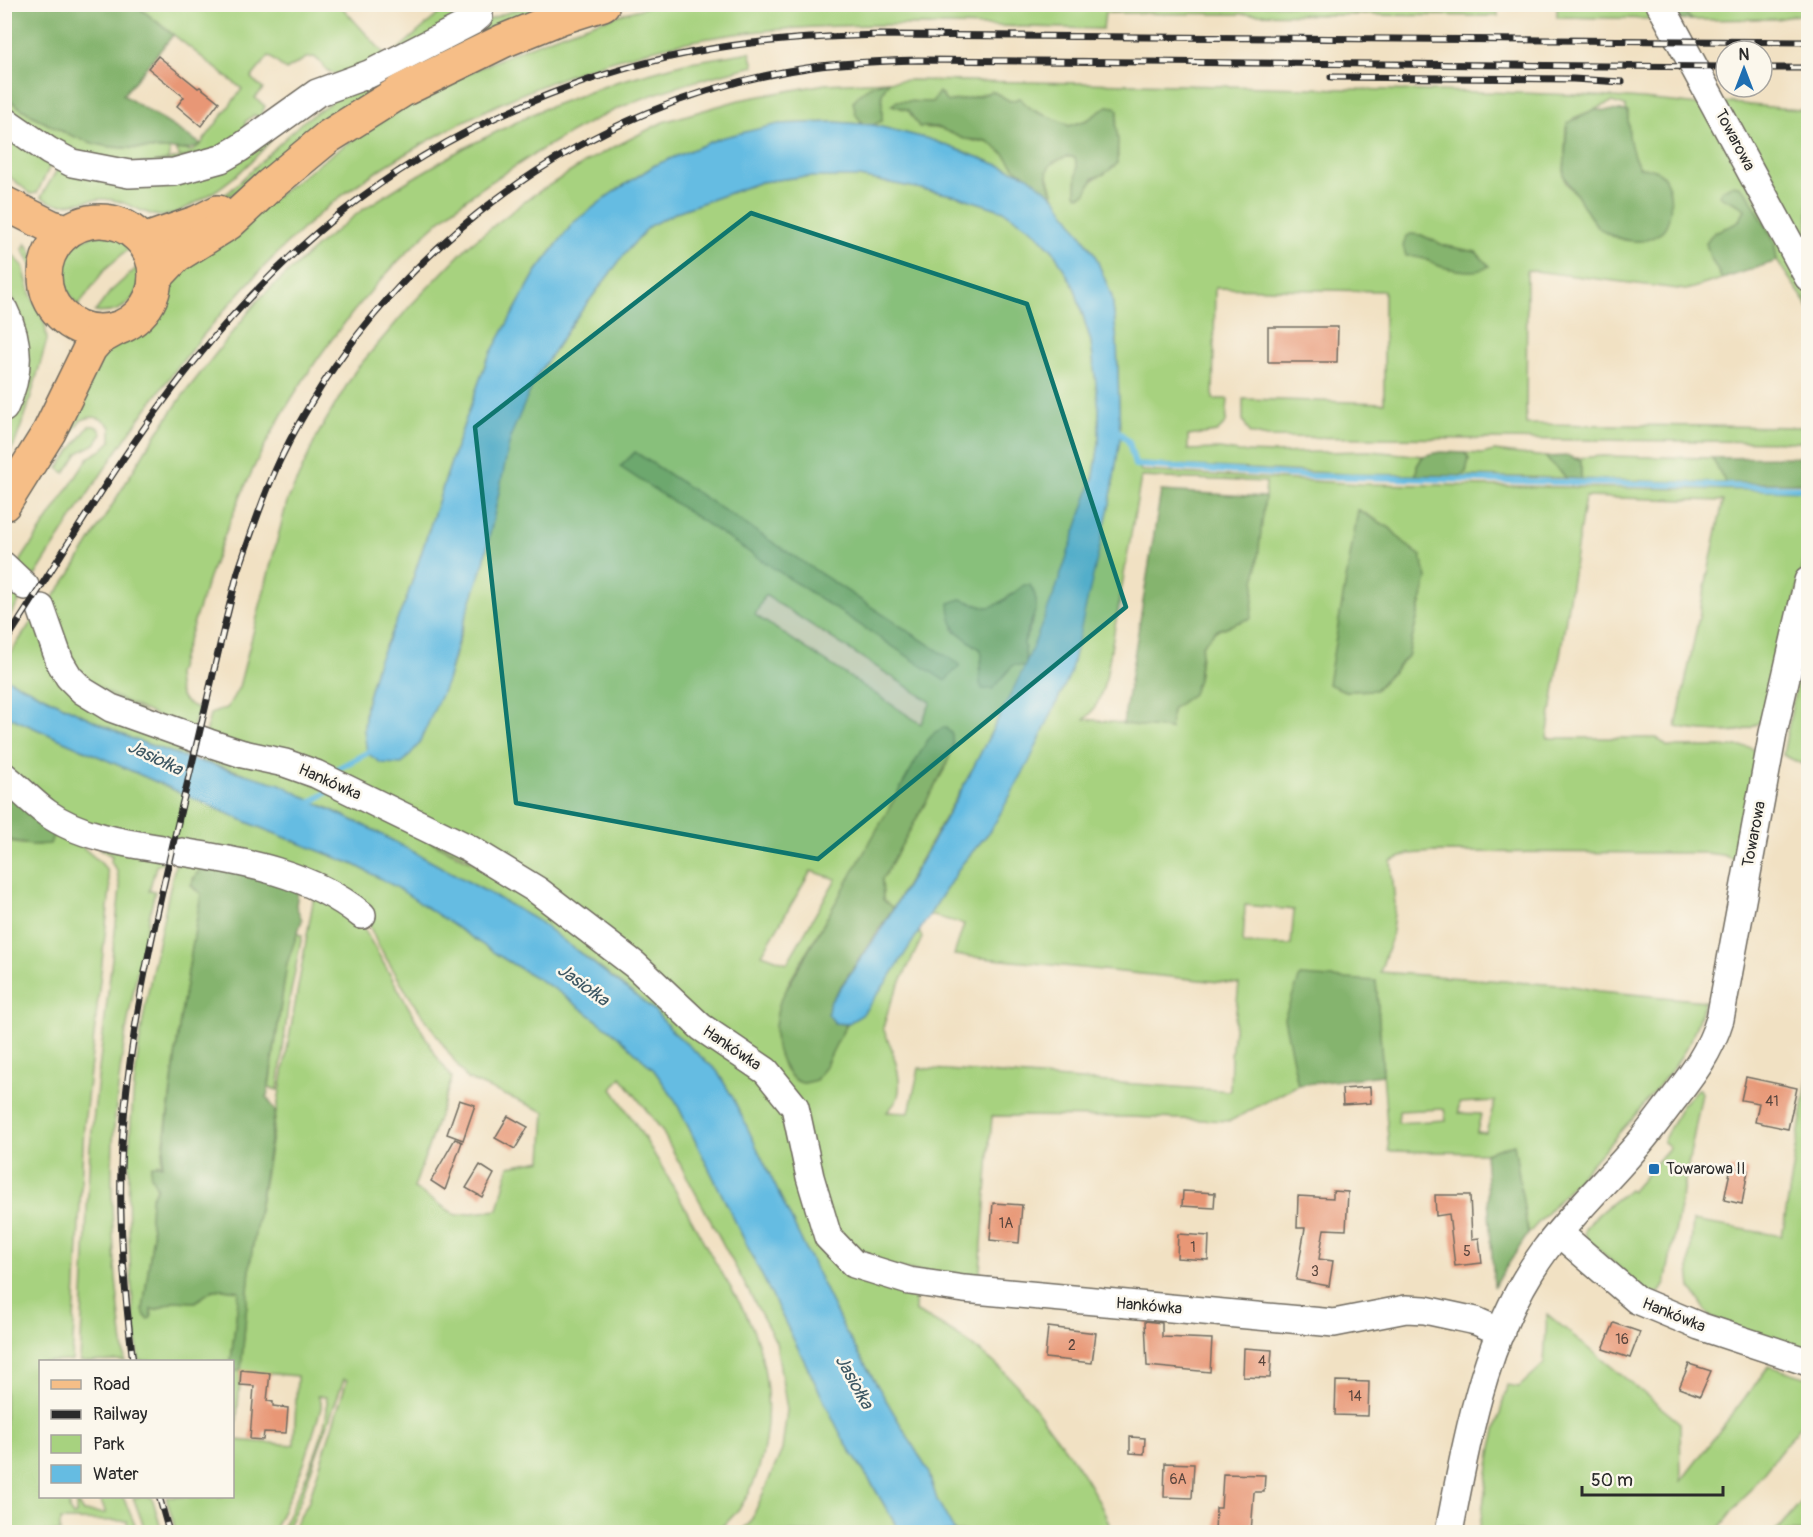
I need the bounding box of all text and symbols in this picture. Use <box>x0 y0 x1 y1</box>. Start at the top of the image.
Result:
north arrow <box>1714 39 1774 99</box>
text: N <box>1739 45 1750 65</box>
street label: Towarowa <box>1710 106 1760 174</box>
water label: Jasiołka <box>124 735 188 782</box>
street label: Hankówka <box>296 759 364 805</box>
street label: Towarowa <box>1738 799 1770 869</box>
water label: Jasiołka <box>553 959 615 1012</box>
street label: Hankówka <box>699 1021 765 1075</box>
house number: 41 <box>1765 1093 1779 1110</box>
place label: Towarowa II <box>1666 1159 1745 1179</box>
marker: Towarowa II <box>1647 1162 1661 1176</box>
house number: 1A <box>999 1215 1013 1232</box>
house number: 1 <box>1190 1239 1196 1256</box>
house number: 5 <box>1463 1243 1471 1260</box>
house number: 3 <box>1311 1263 1319 1280</box>
street label: Hankówka <box>1115 1293 1183 1319</box>
street label: Hankówka <box>1639 1293 1709 1337</box>
house number: 16 <box>1615 1331 1629 1348</box>
house number: 2 <box>1068 1337 1076 1354</box>
water label: Jasiołka <box>830 1351 879 1414</box>
house number: 4 <box>1258 1353 1266 1370</box>
legend <box>39 1360 234 1498</box>
text: Road <box>93 1373 130 1396</box>
house number: 14 <box>1348 1388 1362 1405</box>
text: Railway <box>93 1403 148 1426</box>
text: Park <box>93 1433 125 1456</box>
scale bar <box>1582 1459 1723 1497</box>
text: Water <box>93 1463 139 1486</box>
text: 50 m <box>1591 1469 1633 1492</box>
house number: 6A <box>1169 1471 1187 1488</box>

